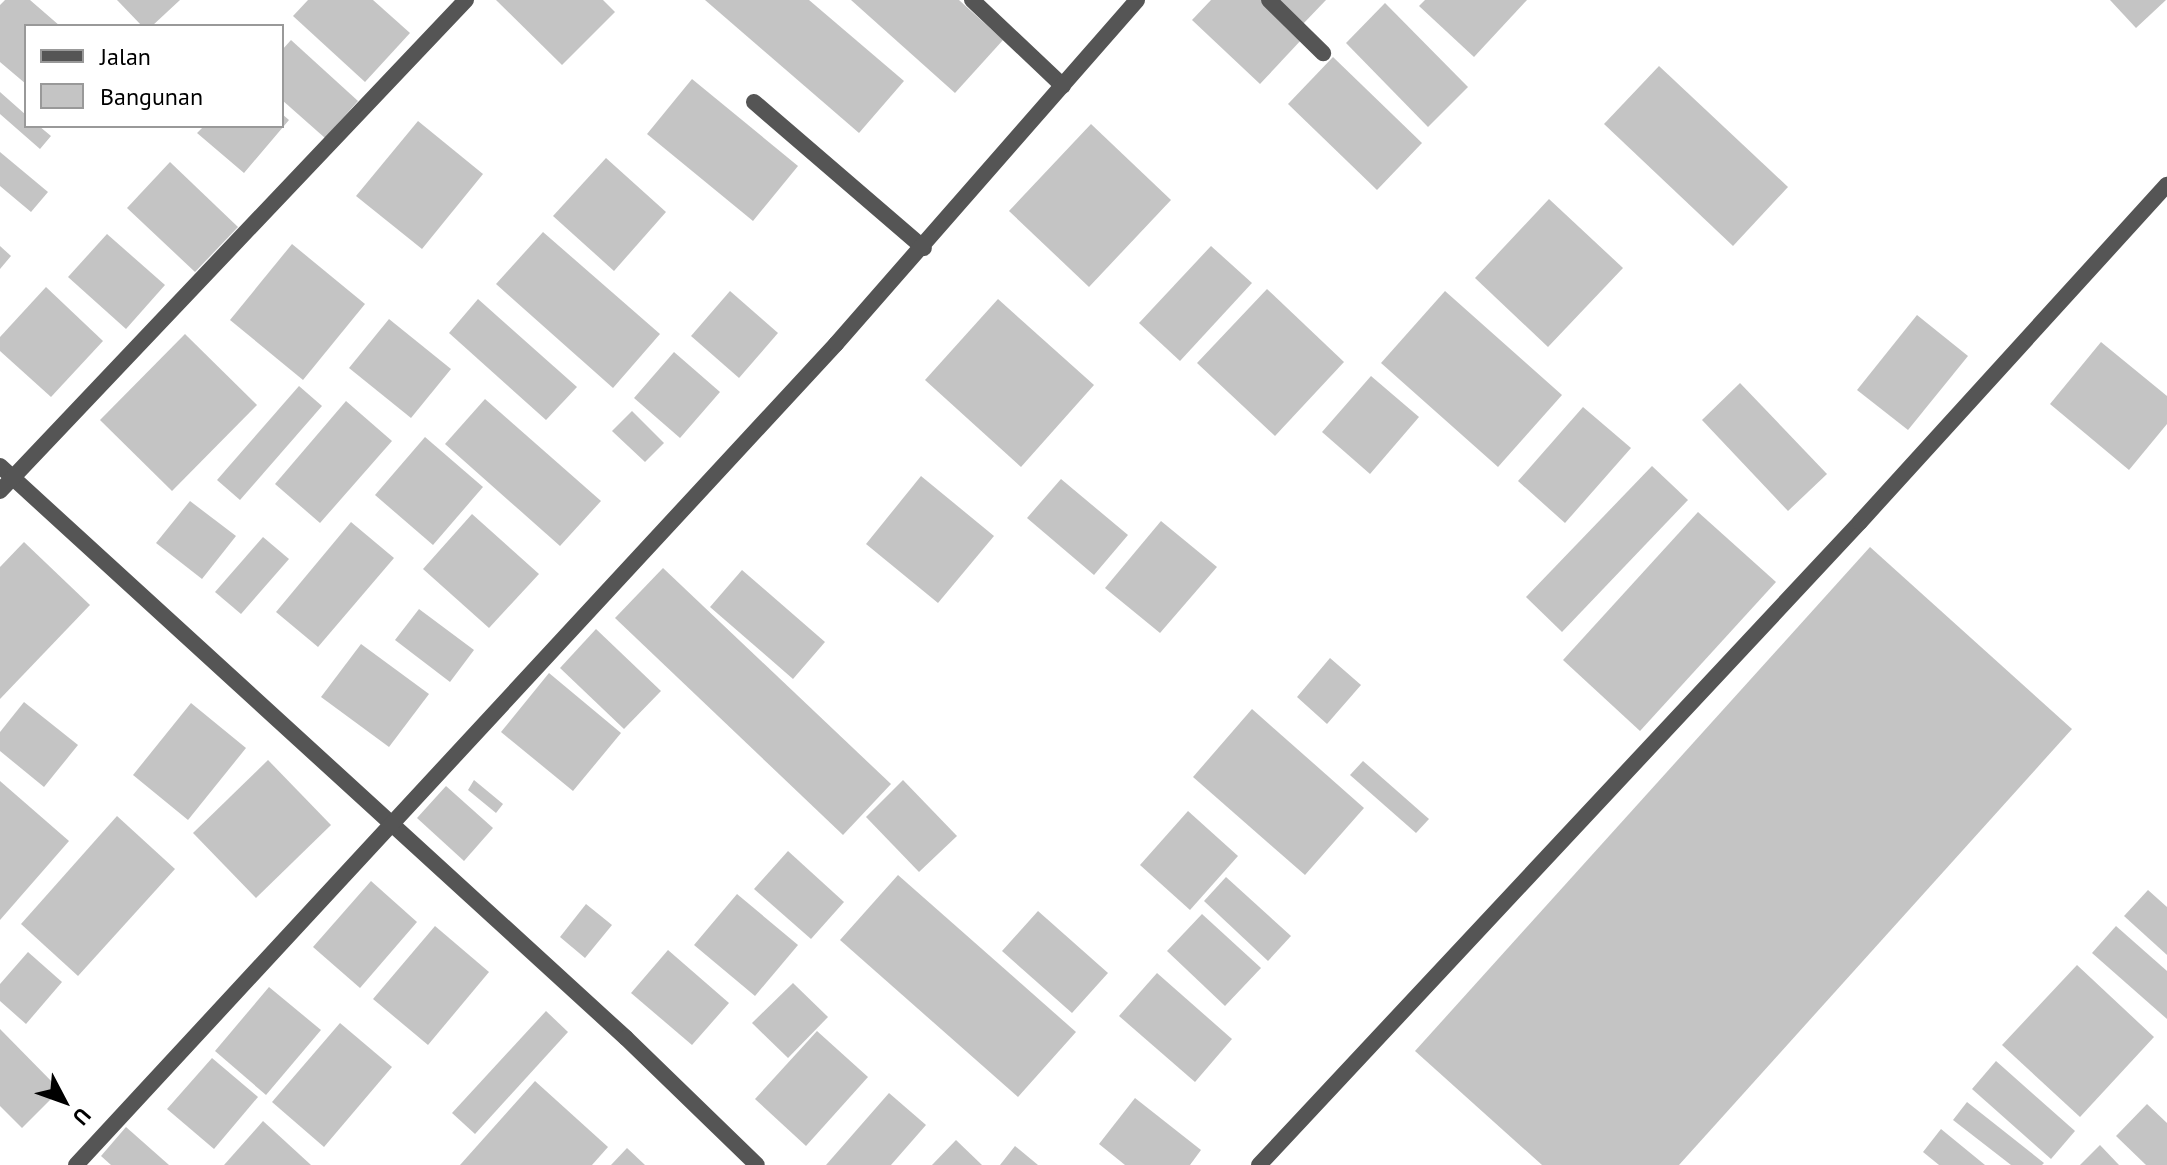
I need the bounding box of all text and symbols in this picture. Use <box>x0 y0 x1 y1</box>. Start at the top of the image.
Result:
legend <box>24 24 284 128</box>
text: Jalan <box>100 41 151 72</box>
text: Bangunan <box>100 81 203 112</box>
north arrow <box>24 1061 104 1141</box>
text: U <box>67 1102 97 1131</box>

